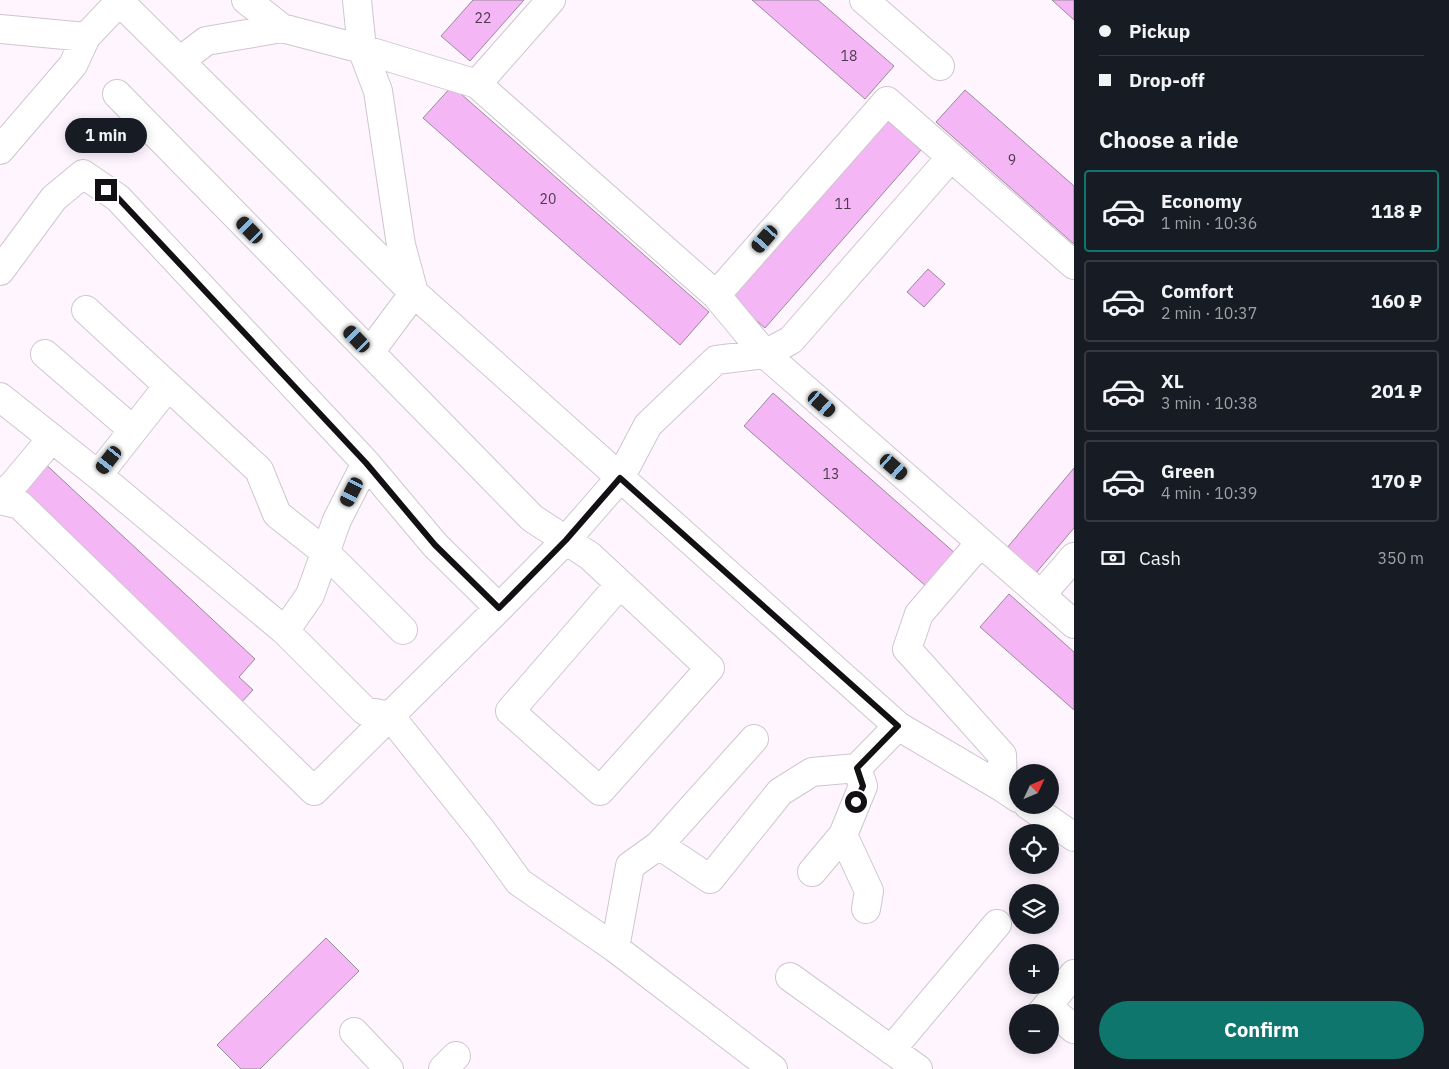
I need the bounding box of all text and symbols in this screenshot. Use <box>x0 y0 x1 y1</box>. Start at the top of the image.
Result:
house number: 22 <box>475 9 491 27</box>
text: Pickup <box>1129 19 1190 43</box>
house number: 18 <box>841 47 857 65</box>
text: Drop-off <box>1129 68 1205 92</box>
callout: 1 min <box>65 118 147 152</box>
text: 1 min <box>85 125 127 145</box>
text: Choose a ride <box>1099 125 1239 154</box>
house number: 9 <box>1008 151 1016 169</box>
route end <box>95 179 117 201</box>
icon: car <box>1101 189 1146 234</box>
text: Economy <box>1161 189 1242 213</box>
house number: 20 <box>540 190 556 208</box>
house number: 11 <box>835 195 851 213</box>
text: 118 ₽ <box>1371 199 1422 223</box>
text: 1 min · 10:36 <box>1161 213 1257 233</box>
car <box>234 214 265 246</box>
car <box>749 223 780 255</box>
icon: car <box>1101 279 1146 324</box>
text: Comfort <box>1161 279 1234 303</box>
text: 160 ₽ <box>1371 289 1422 313</box>
text: 2 min · 10:37 <box>1161 303 1257 323</box>
car <box>341 323 372 355</box>
icon: car <box>1101 369 1146 414</box>
text: XL <box>1161 369 1184 393</box>
text: 201 ₽ <box>1371 379 1422 403</box>
car <box>805 388 838 420</box>
text: 3 min · 10:38 <box>1161 393 1257 413</box>
car <box>93 444 124 476</box>
car <box>877 451 910 483</box>
icon: car <box>1101 459 1146 504</box>
text: Green <box>1161 459 1215 483</box>
house number: 13 <box>823 465 839 483</box>
text: 170 ₽ <box>1371 469 1422 493</box>
car <box>338 475 365 509</box>
text: 4 min · 10:39 <box>1161 483 1257 503</box>
icon: cash <box>1099 544 1127 572</box>
text: Cash <box>1139 546 1181 570</box>
text: 350 m <box>1377 548 1424 568</box>
north arrow <box>1009 764 1059 814</box>
map controls <box>1009 764 1059 1054</box>
route start <box>845 791 867 813</box>
button: locate <box>1009 824 1059 874</box>
button: layers <box>1009 884 1059 934</box>
button: + <box>1009 944 1059 994</box>
button: Confirm <box>1099 1001 1424 1059</box>
button: − <box>1009 1004 1059 1054</box>

